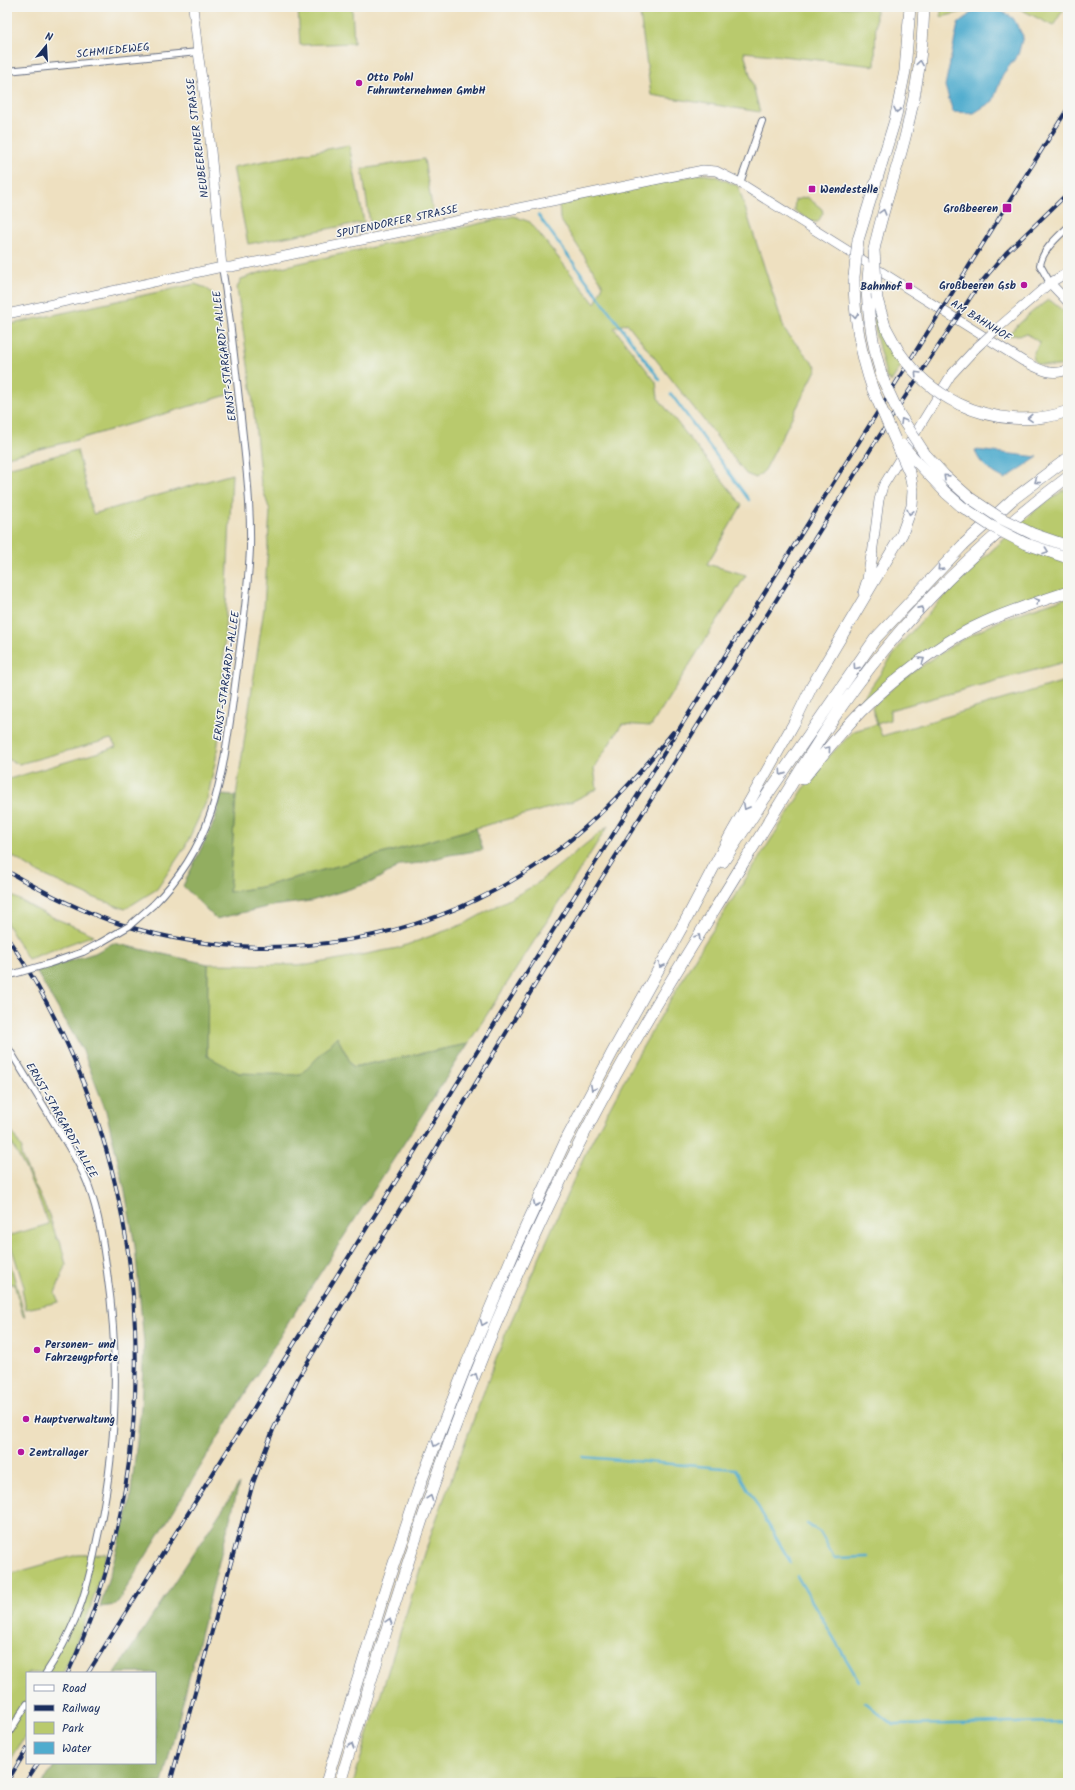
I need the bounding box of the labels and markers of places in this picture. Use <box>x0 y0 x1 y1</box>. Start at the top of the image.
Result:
place label: Otto Pohl Fuhrunternehmen GmbH <box>367 69 486 100</box>
marker: Otto Pohl Fuhrunternehmen GmbH <box>354 78 364 88</box>
place label: Wendestelle <box>820 181 879 199</box>
marker: Wendestelle <box>807 184 817 194</box>
place label: Großbeeren <box>943 200 998 218</box>
marker: Großbeeren <box>1001 202 1013 214</box>
place label: Großbeeren Gsb <box>939 277 1016 295</box>
place label: Bahnhof <box>860 278 902 296</box>
marker: Großbeeren Gsb <box>1019 280 1029 290</box>
marker: Bahnhof <box>904 281 914 291</box>
place label: Personen- und Fahrzeugpforte <box>45 1336 119 1367</box>
marker: Personen- und Fahrzeugpforte <box>32 1345 42 1355</box>
place label: Hauptverwaltung <box>34 1411 115 1429</box>
marker: Hauptverwaltung <box>21 1414 31 1424</box>
place label: Zentrallager <box>29 1444 89 1462</box>
marker: Zentrallager <box>16 1447 26 1457</box>

